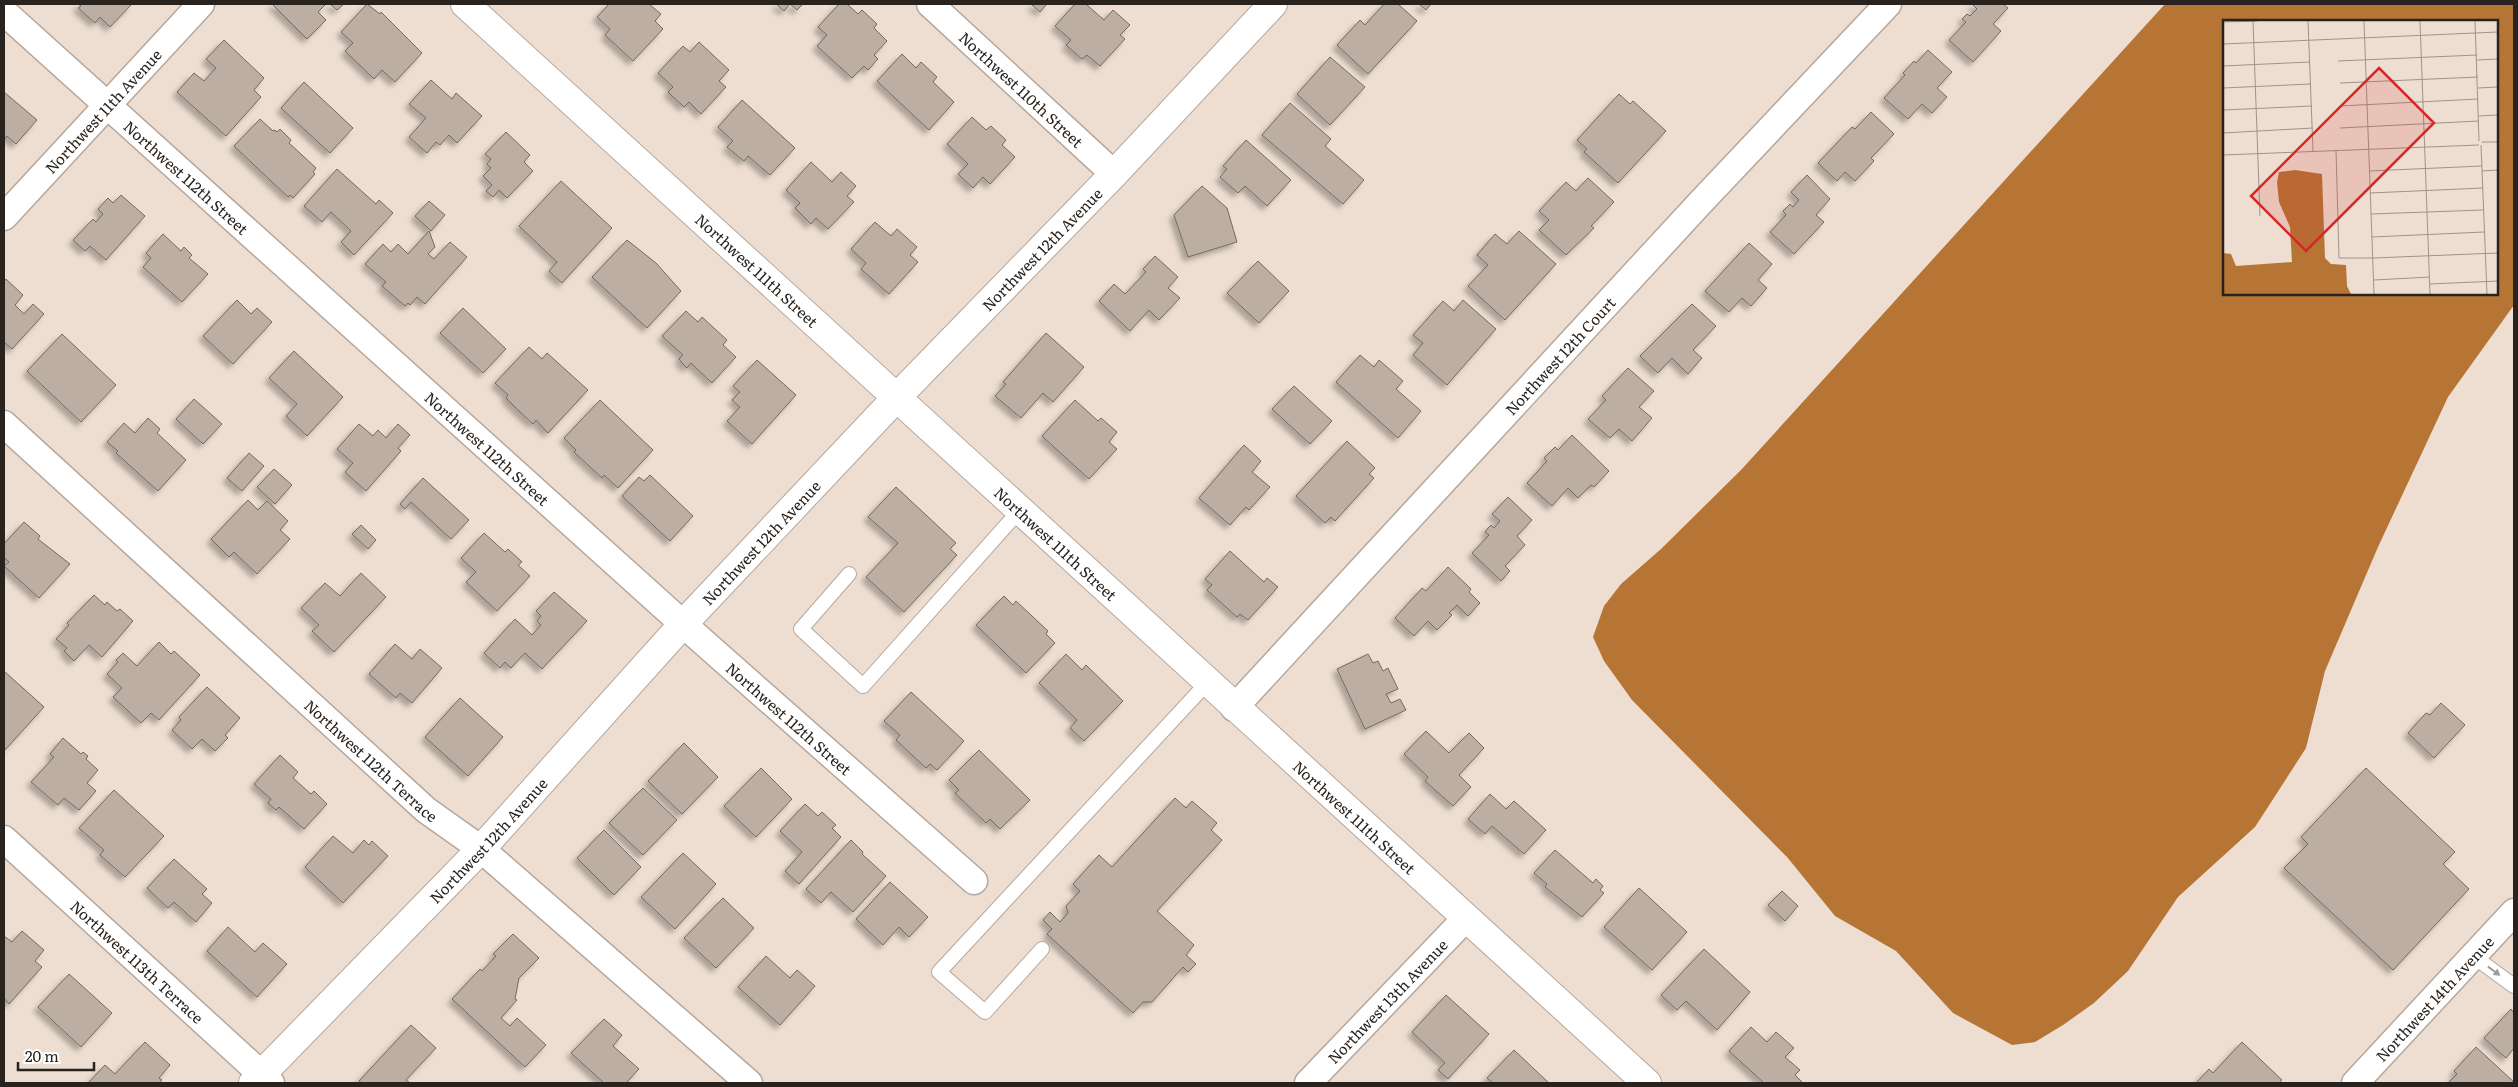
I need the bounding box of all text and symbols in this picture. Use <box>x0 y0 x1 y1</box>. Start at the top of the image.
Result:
inset map <box>2223 20 2498 295</box>
street label: Northwest 110th Street <box>955 25 1089 152</box>
street label: Northwest 11th Avenue <box>39 43 166 178</box>
street label: Northwest 112th Street <box>119 114 254 239</box>
street label: Northwest 12th Avenue <box>976 182 1107 316</box>
street label: Northwest 111th Street <box>691 207 824 332</box>
street label: Northwest 12th Court <box>1499 291 1620 419</box>
street label: Northwest 112th Street <box>420 385 555 510</box>
street label: Northwest 12th Avenue <box>696 474 825 610</box>
street label: Northwest 111th Street <box>990 481 1123 605</box>
street label: Northwest 112th Street <box>722 656 857 780</box>
street label: Northwest 112th Terrace <box>300 693 443 827</box>
street label: Northwest 111th Street <box>1288 754 1421 879</box>
street label: Northwest 12th Avenue <box>423 772 552 908</box>
street label: Northwest 113th Terrace <box>66 894 210 1028</box>
street label: Northwest 14th Avenue <box>2370 930 2499 1066</box>
street label: Northwest 13th Avenue <box>1322 933 1452 1068</box>
one-way arrow <box>2487 966 2501 976</box>
scale bar <box>18 1040 94 1072</box>
text: 20 m <box>25 1044 59 1067</box>

